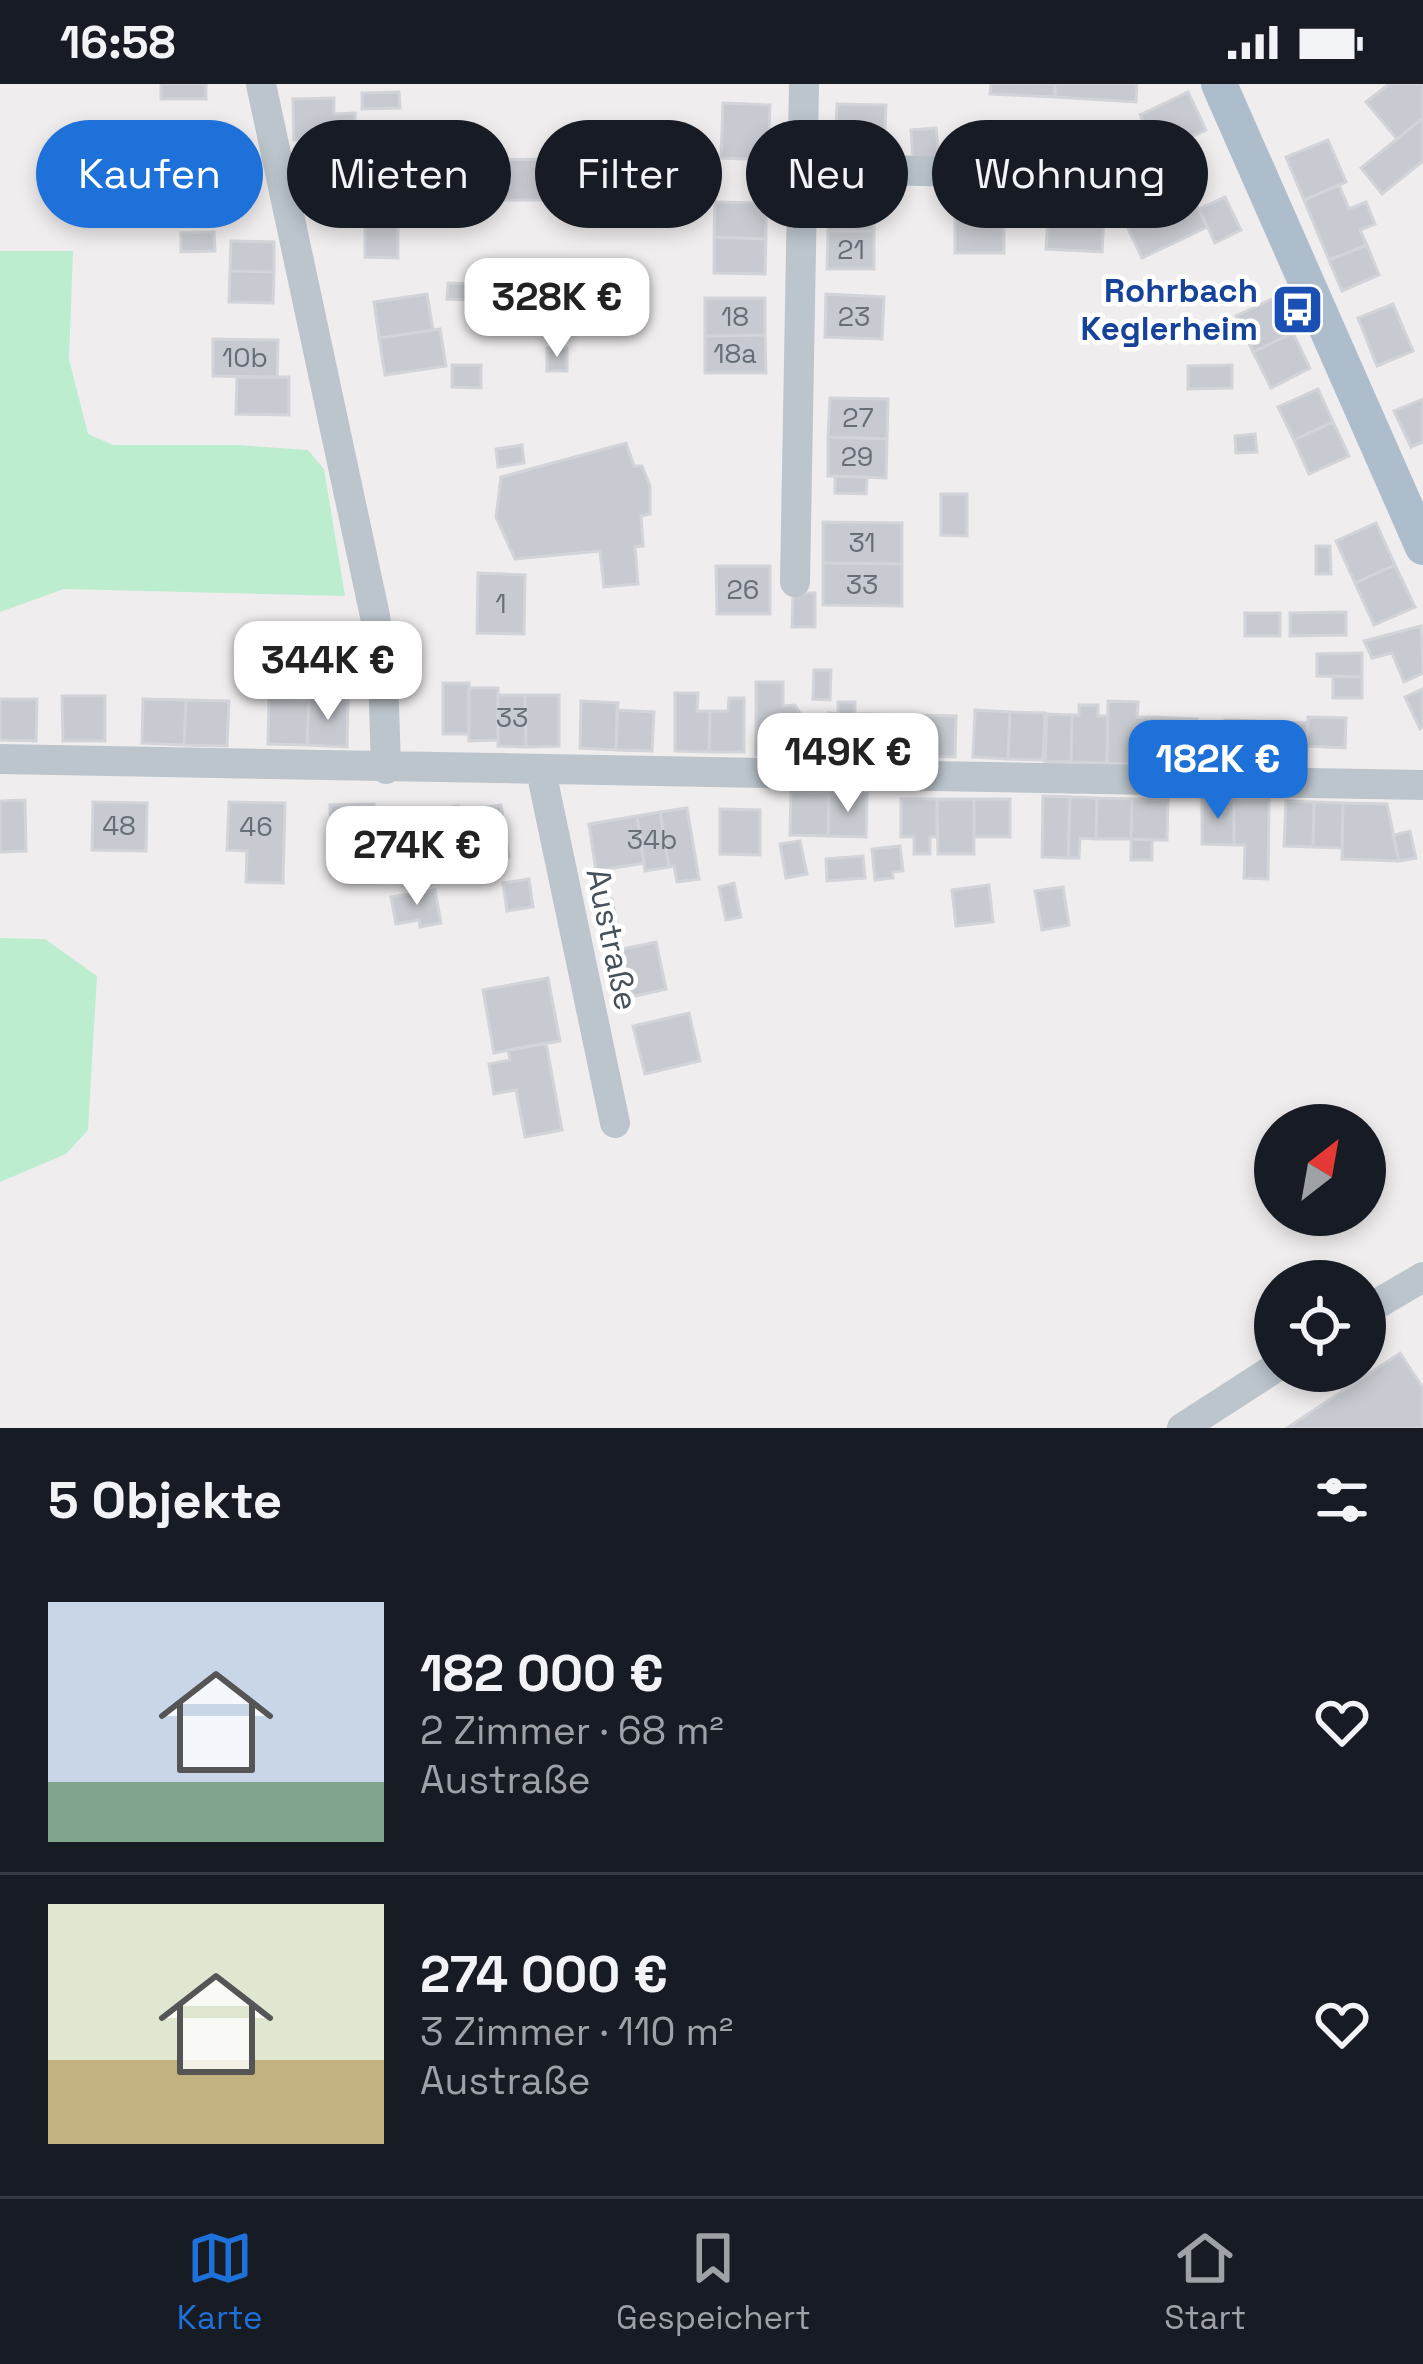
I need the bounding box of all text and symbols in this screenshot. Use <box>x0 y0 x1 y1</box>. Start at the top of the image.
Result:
text: 16:58 <box>60 14 176 71</box>
chip: Kaufen <box>36 120 263 228</box>
chip: Mieten <box>287 120 511 228</box>
chip: Filter <box>535 120 722 228</box>
chip: Neu <box>746 120 908 228</box>
chip: Wohnung <box>932 120 1208 228</box>
house number: 21 <box>837 232 865 267</box>
pin: 328K € <box>459 258 655 360</box>
place label: Rohrbach Keglerheim <box>1080 270 1258 350</box>
text: 328K € <box>491 272 623 321</box>
bus stop icon: Rohrbach Keglerheim <box>1269 281 1325 337</box>
house number: 18 <box>721 299 749 334</box>
house number: 23 <box>838 299 870 334</box>
house number: 18a <box>713 336 757 371</box>
house number: 10b <box>222 340 268 375</box>
house number: 27 <box>842 400 874 435</box>
house number: 29 <box>841 439 873 474</box>
house number: 31 <box>848 525 876 560</box>
house number: 33 <box>846 567 878 602</box>
house number: 26 <box>727 572 759 607</box>
house number: 1 <box>495 586 507 621</box>
pin: 344K € <box>230 621 426 723</box>
text: 344K € <box>261 635 395 684</box>
house number: 33 <box>496 700 528 735</box>
pin: 149K € <box>750 713 946 815</box>
pin: 182K € <box>1120 720 1316 822</box>
text: 149K € <box>784 727 912 776</box>
text: 182K € <box>1156 734 1280 783</box>
pin: 274K € <box>319 806 515 908</box>
house number: 48 <box>102 808 136 843</box>
house number: 46 <box>239 809 273 844</box>
text: 274K € <box>353 820 481 869</box>
house number: 34b <box>627 822 677 857</box>
street label: Austraße <box>576 864 648 1014</box>
north arrow <box>1254 1104 1386 1236</box>
map controls <box>1254 1104 1386 1392</box>
button: locate <box>1254 1260 1386 1392</box>
icon: filters <box>1309 1467 1375 1533</box>
text: 5 Objekte <box>48 1468 282 1533</box>
text: 182 000 € <box>420 1641 664 1706</box>
icon: home <box>144 1650 288 1794</box>
icon: heart <box>1309 1689 1375 1755</box>
text: 2 Zimmer · 68 m² <box>420 1706 724 1755</box>
text: Austraße <box>420 1755 591 1804</box>
text: 274 000 € <box>420 1942 668 2007</box>
icon: home <box>144 1952 288 2096</box>
icon: heart <box>1309 1991 1375 2057</box>
text: 3 Zimmer · 110 m² <box>420 2007 733 2056</box>
text: Austraße <box>420 2056 591 2105</box>
tab: Karte <box>177 2225 262 2339</box>
tab: Gespeichert <box>616 2225 811 2339</box>
tab: Start <box>1164 2225 1246 2339</box>

